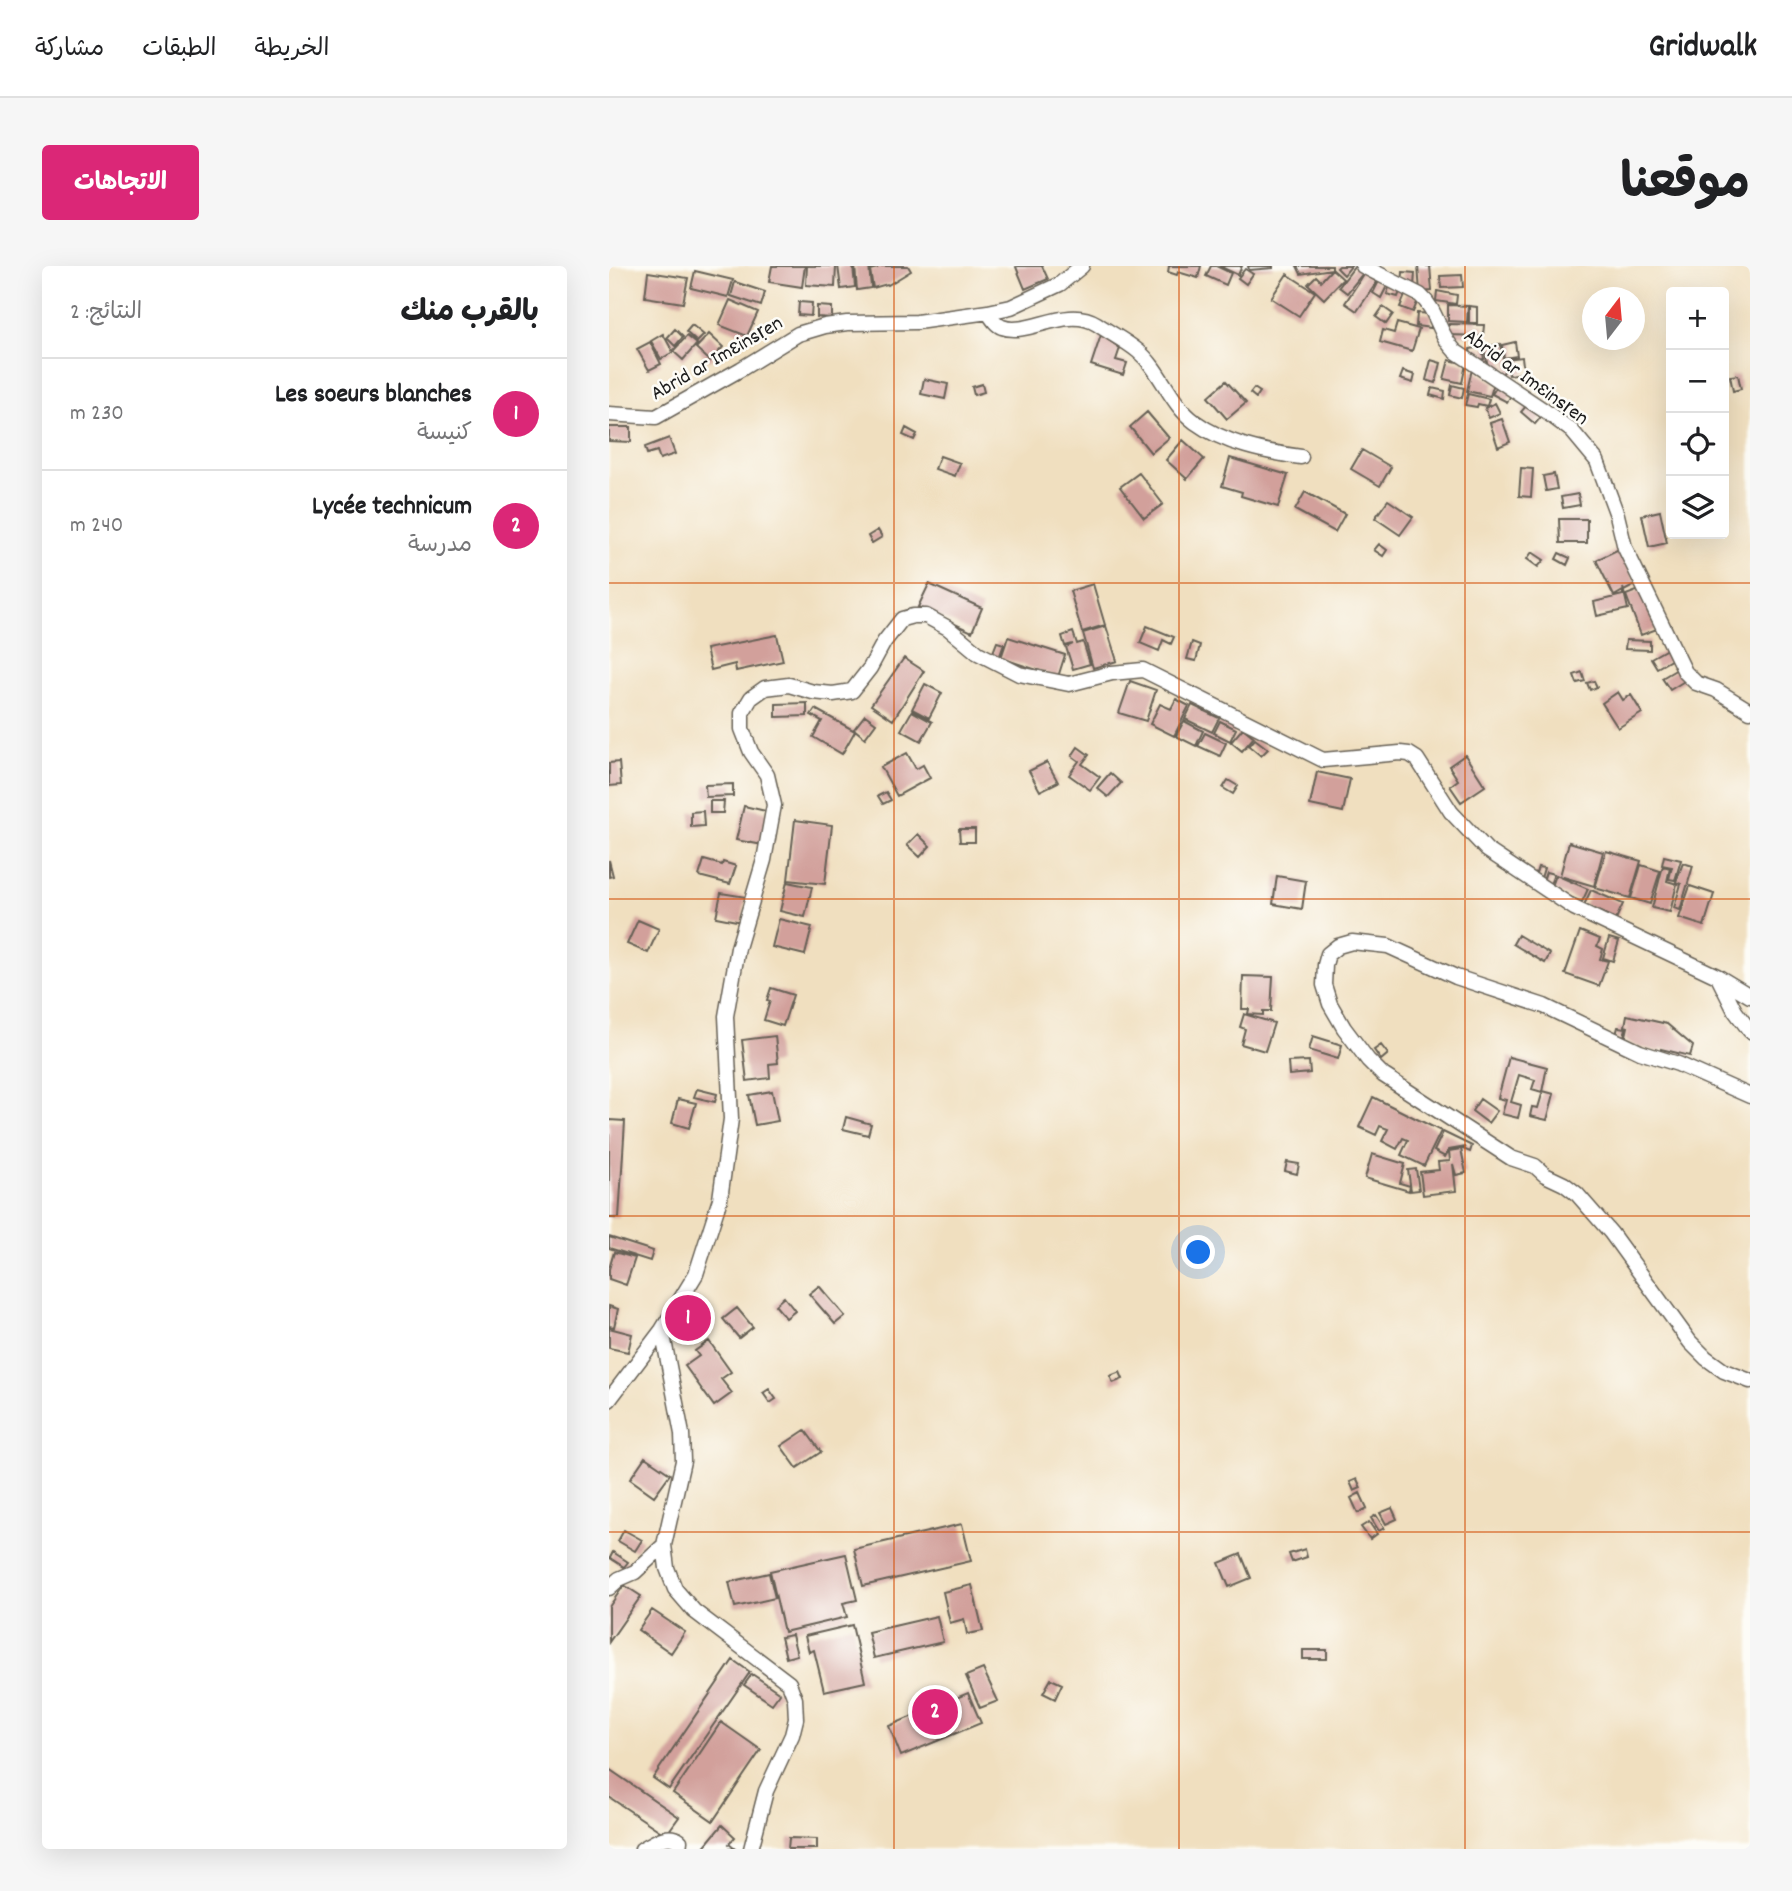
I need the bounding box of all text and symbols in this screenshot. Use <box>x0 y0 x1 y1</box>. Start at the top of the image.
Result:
text: Gridwalk <box>1648 25 1757 72</box>
text: مشاركة <box>35 33 104 67</box>
text: الطبقات <box>142 33 217 67</box>
text: الخريطة <box>255 33 329 67</box>
button: الاتجاهات <box>42 145 199 220</box>
text: موقعنا <box>1620 151 1750 221</box>
north arrow <box>1582 287 1645 350</box>
map controls <box>1666 287 1729 539</box>
button: + <box>1666 287 1729 350</box>
text: بالقرب منك <box>401 293 539 336</box>
text: النتائج: 2 <box>70 297 142 330</box>
street label: Abrid ar Imɛinsṛen <box>646 310 789 410</box>
street label: Abrid ar Imɛinsṛen <box>1456 323 1594 434</box>
button: − <box>1666 350 1729 413</box>
text: Les soeurs blanches <box>275 377 472 414</box>
text: 230 m <box>70 398 124 431</box>
text: 1 <box>513 398 519 431</box>
button: locate <box>1666 413 1729 476</box>
text: كنيسة <box>417 418 472 451</box>
button: layers <box>1666 476 1729 539</box>
text: Lycée technicum <box>312 489 472 526</box>
text: 240 m <box>70 510 123 543</box>
text: 2 <box>511 510 521 543</box>
text: مدرسة <box>408 530 472 563</box>
your location <box>1181 1235 1215 1269</box>
pin: 1 <box>665 1292 711 1344</box>
pin: 2 <box>912 1686 958 1738</box>

